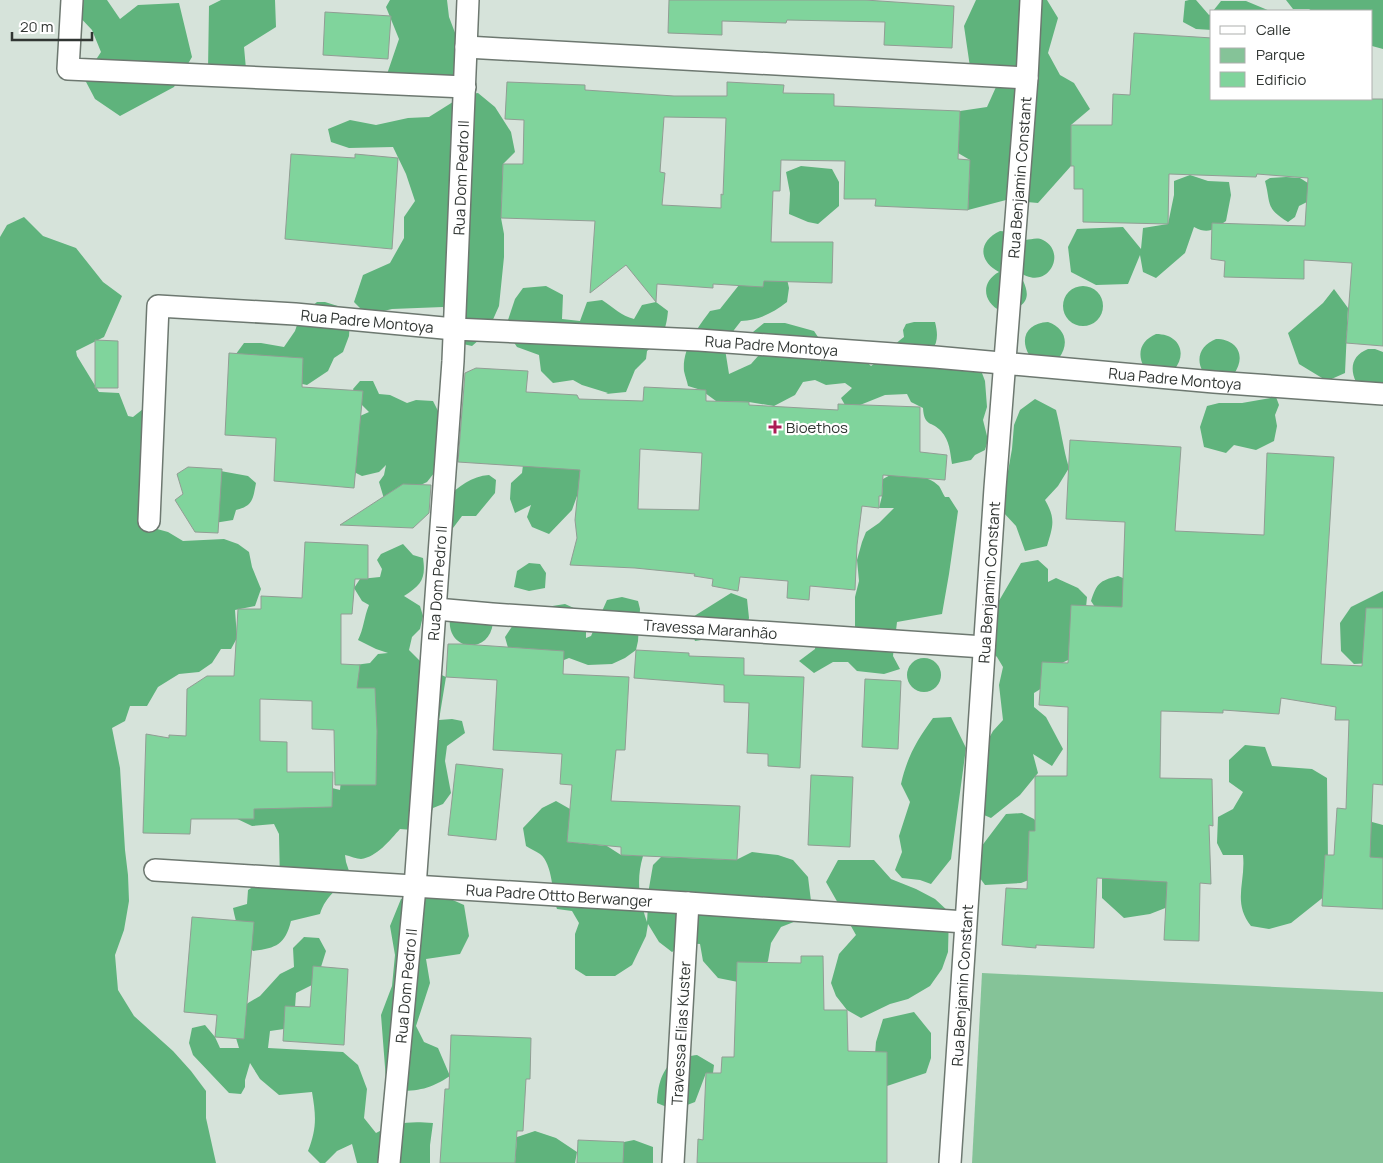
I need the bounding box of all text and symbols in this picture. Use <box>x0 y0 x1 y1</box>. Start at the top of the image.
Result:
scale bar <box>12 10 92 42</box>
legend <box>1210 10 1373 100</box>
text: 20 m <box>20 16 53 37</box>
text: Calle <box>1256 19 1291 40</box>
text: Parque <box>1256 44 1305 65</box>
text: Edificio <box>1256 69 1307 90</box>
street label: Rua Benjamin Constant <box>1002 96 1036 259</box>
street label: Rua Dom Pedro II <box>448 120 473 236</box>
street label: Rua Padre Montoya <box>300 304 435 338</box>
street label: Rua Padre Montoya <box>704 330 839 360</box>
street label: Rua Padre Montoya <box>1108 362 1242 394</box>
place label: Bioethos <box>786 417 848 438</box>
marker: Bioethos <box>768 420 782 434</box>
street label: Rua Benjamin Constant <box>973 501 1005 664</box>
street label: Rua Dom Pedro II <box>422 525 452 641</box>
street label: Travessa Maranhão <box>643 614 778 644</box>
street label: Rua Padre Ottto Berwanger <box>465 879 654 911</box>
street label: Rua Benjamin Constant <box>946 904 978 1067</box>
street label: Rua Dom Pedro II <box>390 927 422 1044</box>
street label: Travessa Elias Kuster <box>666 960 695 1106</box>

